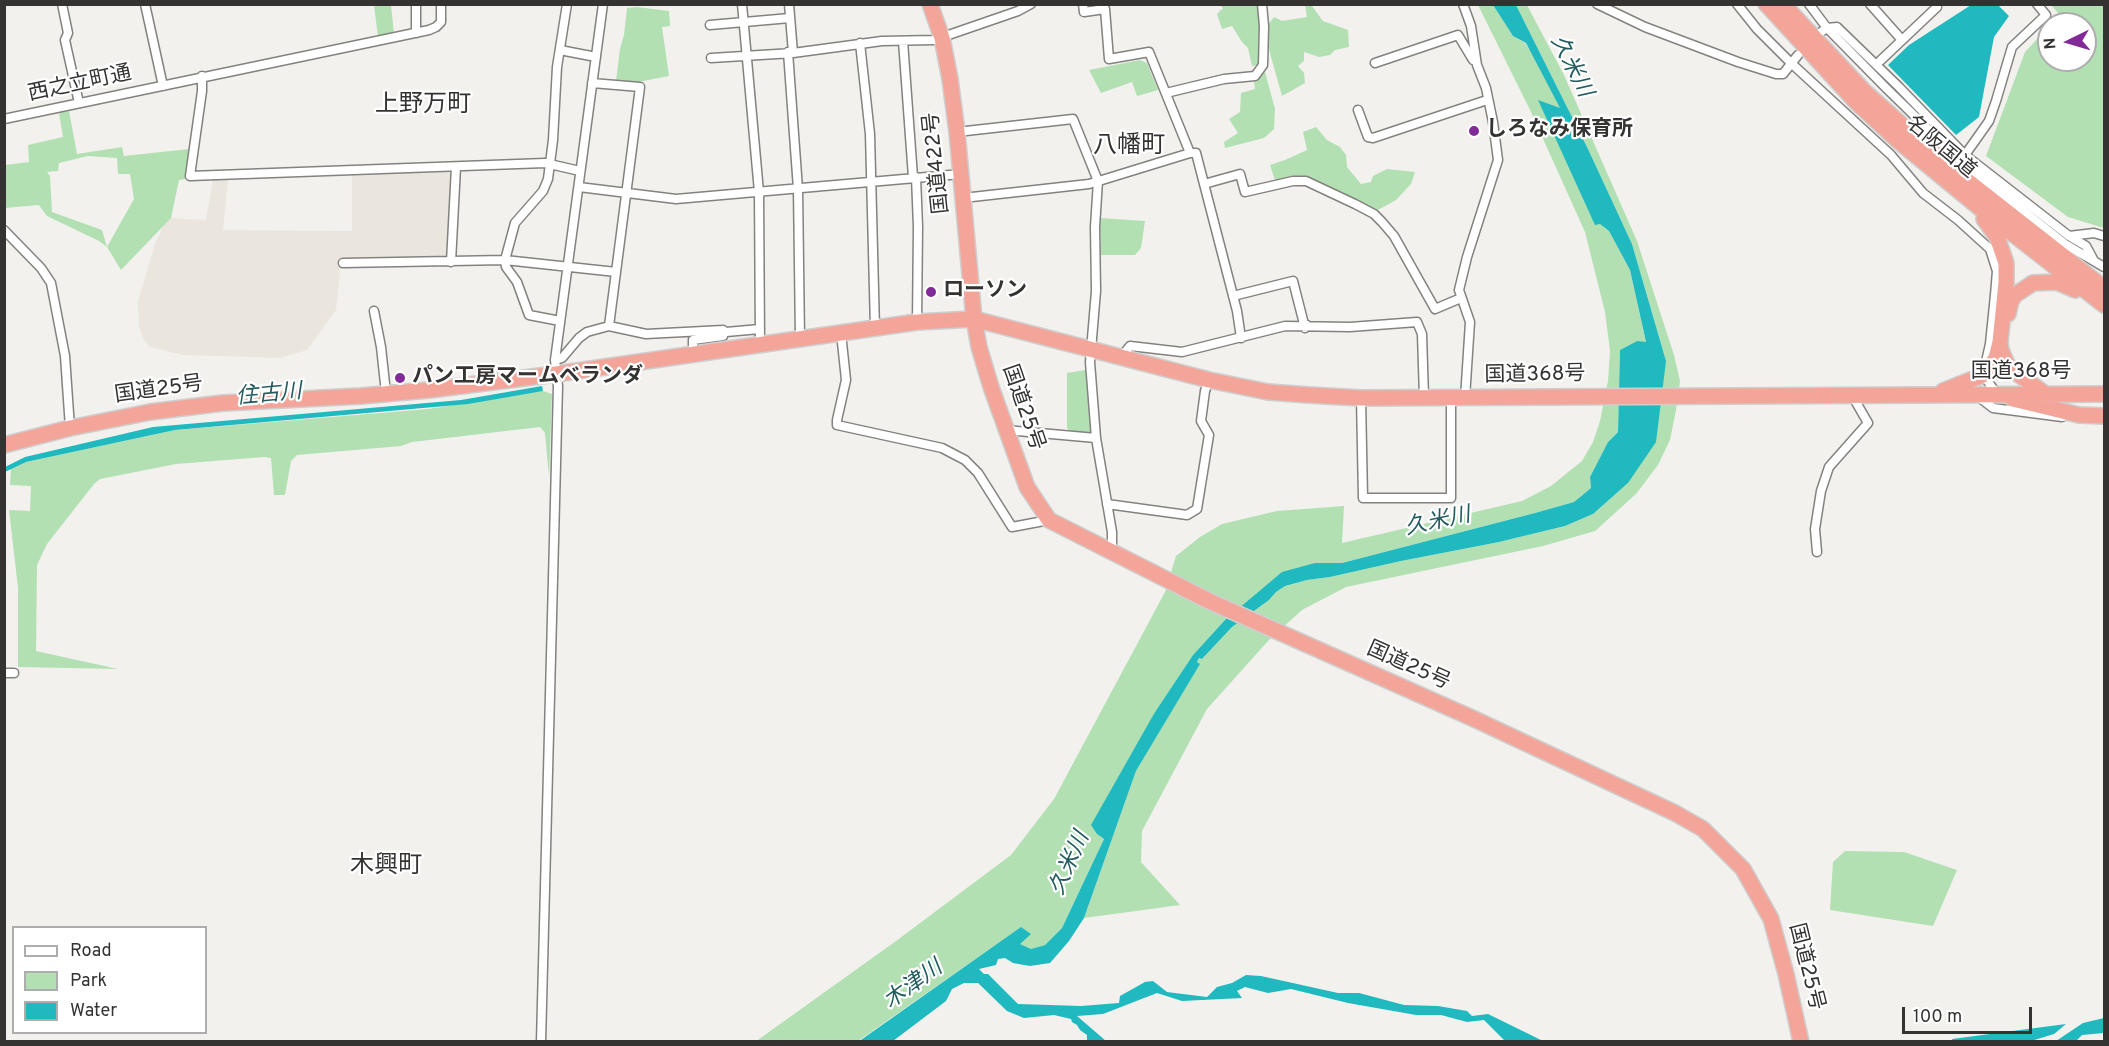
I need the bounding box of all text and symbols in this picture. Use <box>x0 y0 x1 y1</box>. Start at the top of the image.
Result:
north arrow <box>2037 12 2097 72</box>
water label: 久米川 <box>1543 32 1597 102</box>
text: N <box>2041 37 2062 50</box>
street label: 西之立町通 <box>26 62 134 108</box>
district label: 上野万町 <box>375 92 471 120</box>
street label: 国道422号 <box>920 111 956 215</box>
street label: 名阪国道 <box>1900 111 1980 185</box>
place label: しろなみ保育所 <box>1486 118 1633 144</box>
marker: しろなみ保育所 <box>1467 124 1481 138</box>
district label: 八幡町 <box>1093 133 1165 161</box>
place label: ローソン <box>943 279 1027 305</box>
marker: ローソン <box>924 285 938 299</box>
street label: 国道368号 <box>1970 360 2072 386</box>
street label: 国道25号 <box>996 362 1048 454</box>
street label: 国道368号 <box>1484 363 1586 389</box>
place label: パン工房マームベランダ <box>412 365 643 391</box>
marker: パン工房マームベランダ <box>393 371 407 385</box>
street label: 国道25号 <box>113 372 205 410</box>
water label: 住古川 <box>235 380 303 412</box>
water label: 久米川 <box>1403 503 1473 543</box>
street label: 国道25号 <box>1362 637 1454 697</box>
water label: 久米川 <box>1046 828 1096 900</box>
district label: 木興町 <box>350 853 422 881</box>
street label: 国道25号 <box>1782 921 1828 1013</box>
legend <box>12 926 207 1034</box>
text: Road <box>70 940 112 963</box>
water label: 木津川 <box>880 956 948 1016</box>
text: Park <box>70 970 107 993</box>
scale bar <box>1905 995 2036 1033</box>
text: Water <box>70 1000 117 1023</box>
text: 100 m <box>1913 1006 1962 1029</box>

